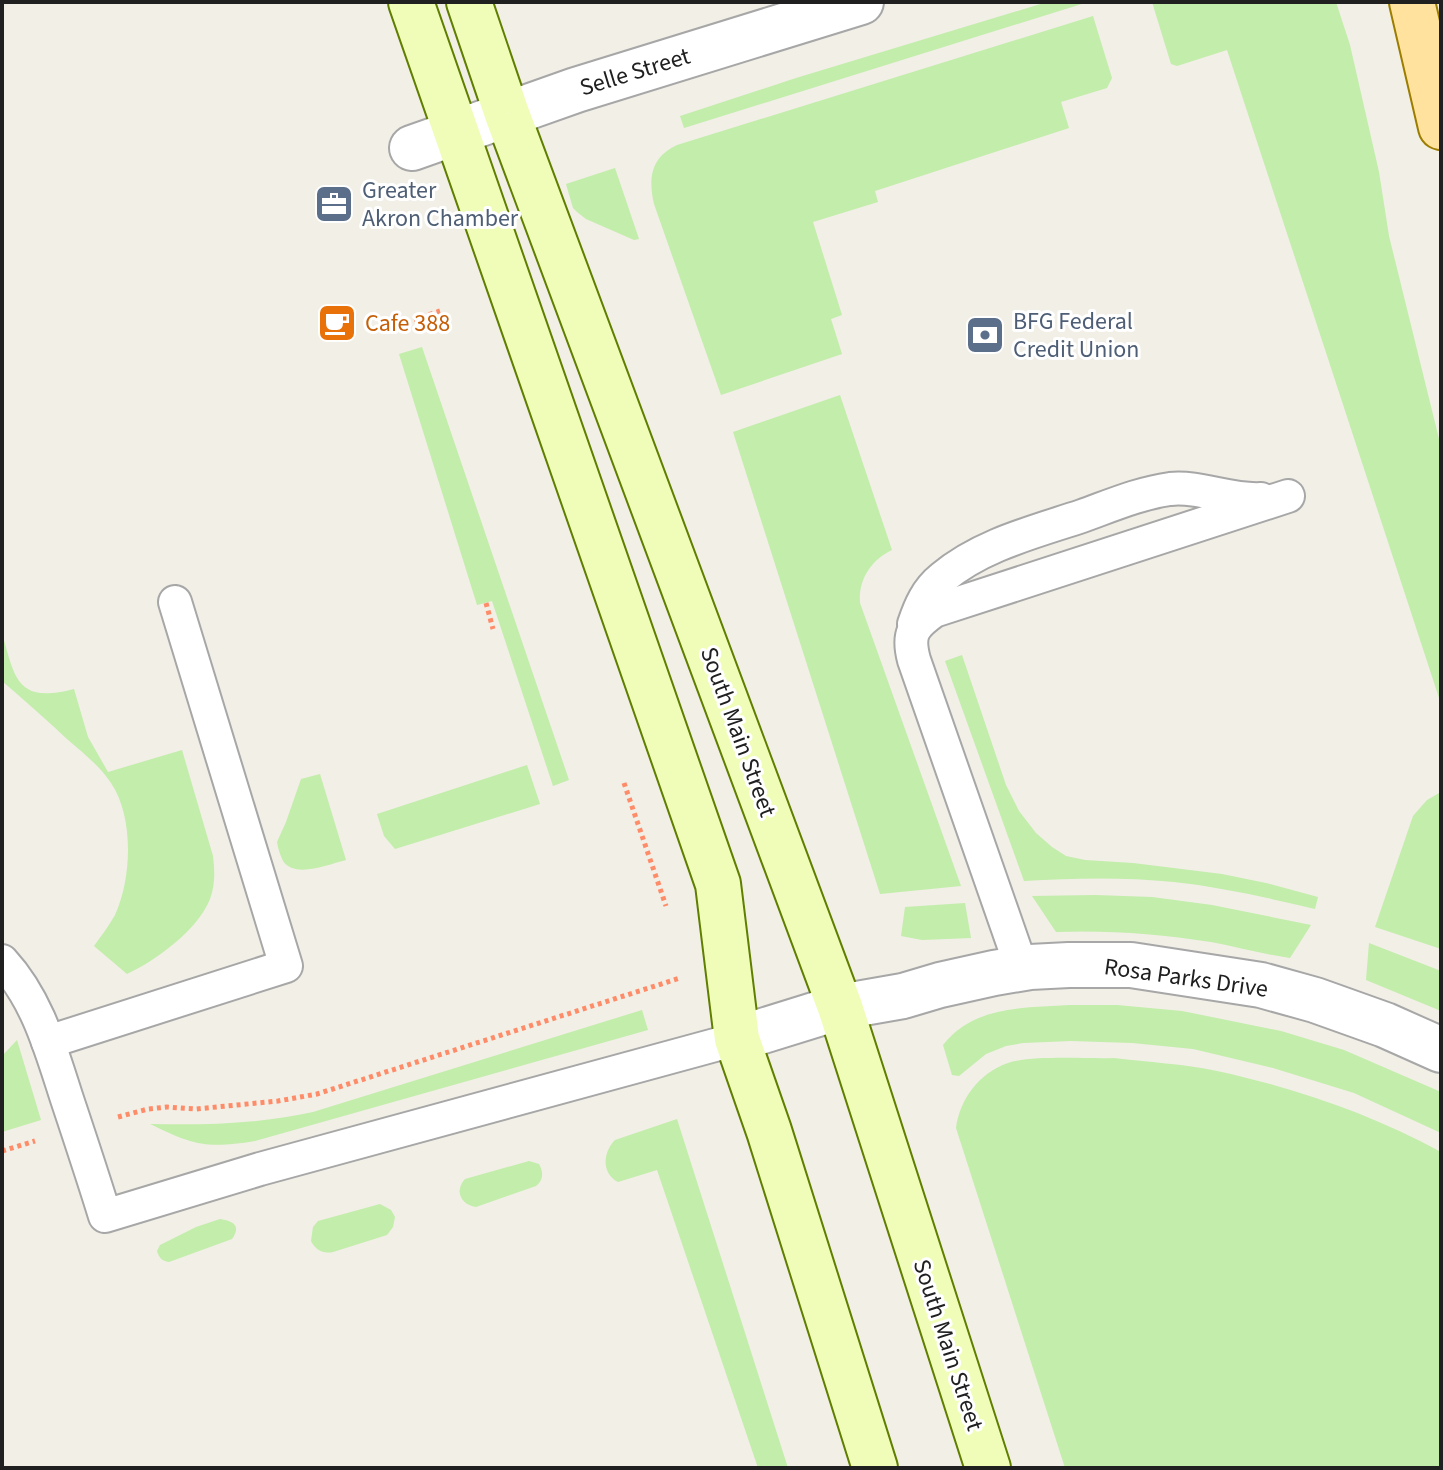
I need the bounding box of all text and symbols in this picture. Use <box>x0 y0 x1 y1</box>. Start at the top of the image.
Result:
street label: Selle Street <box>575 39 695 105</box>
place label: Greater Akron Chamber <box>362 173 519 236</box>
office icon: Greater Akron Chamber <box>313 183 355 225</box>
cafe icon: Cafe 388 <box>316 302 358 344</box>
place label: BFG Federal Credit Union <box>1013 304 1139 367</box>
place label: Cafe 388 <box>365 306 450 341</box>
bank icon: BFG Federal Credit Union <box>964 314 1006 356</box>
street label: South Main Street <box>691 642 785 822</box>
street label: Rosa Parks Drive <box>1102 949 1270 1007</box>
street label: South Main Street <box>904 1255 992 1435</box>

